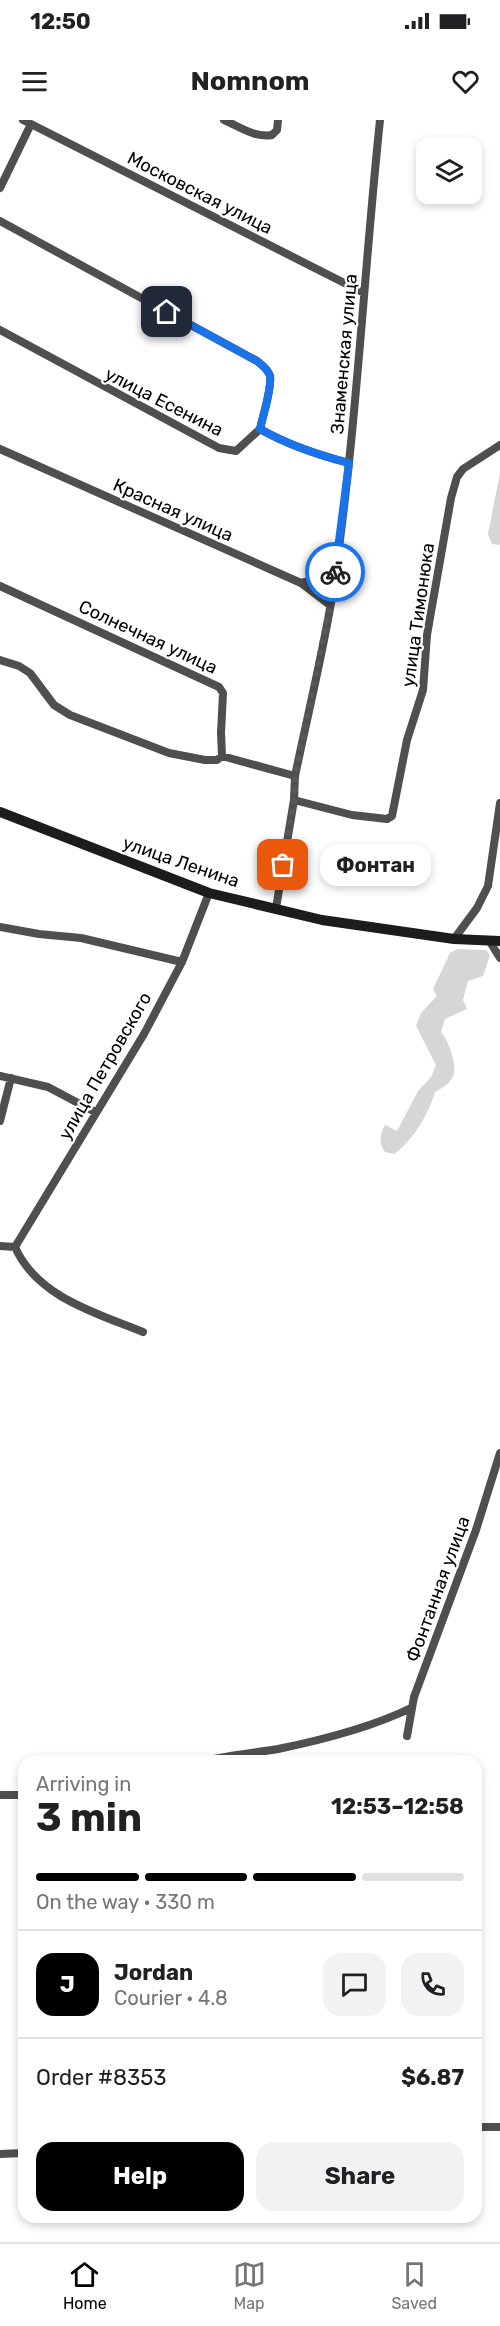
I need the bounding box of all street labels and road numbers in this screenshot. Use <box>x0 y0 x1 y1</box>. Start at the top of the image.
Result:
street label: Московская улица <box>124 147 276 239</box>
street label: Знаменская улица <box>326 273 362 435</box>
street label: улица Есенина <box>101 363 227 441</box>
street label: Красная улица <box>110 474 236 546</box>
street label: улица Тимонюка <box>397 542 439 688</box>
street label: Солнечная улица <box>75 595 221 679</box>
street label: улица Ленина <box>120 832 242 892</box>
street label: улица Петровского <box>54 988 156 1144</box>
street label: Фонтанная улица <box>401 1513 475 1665</box>

